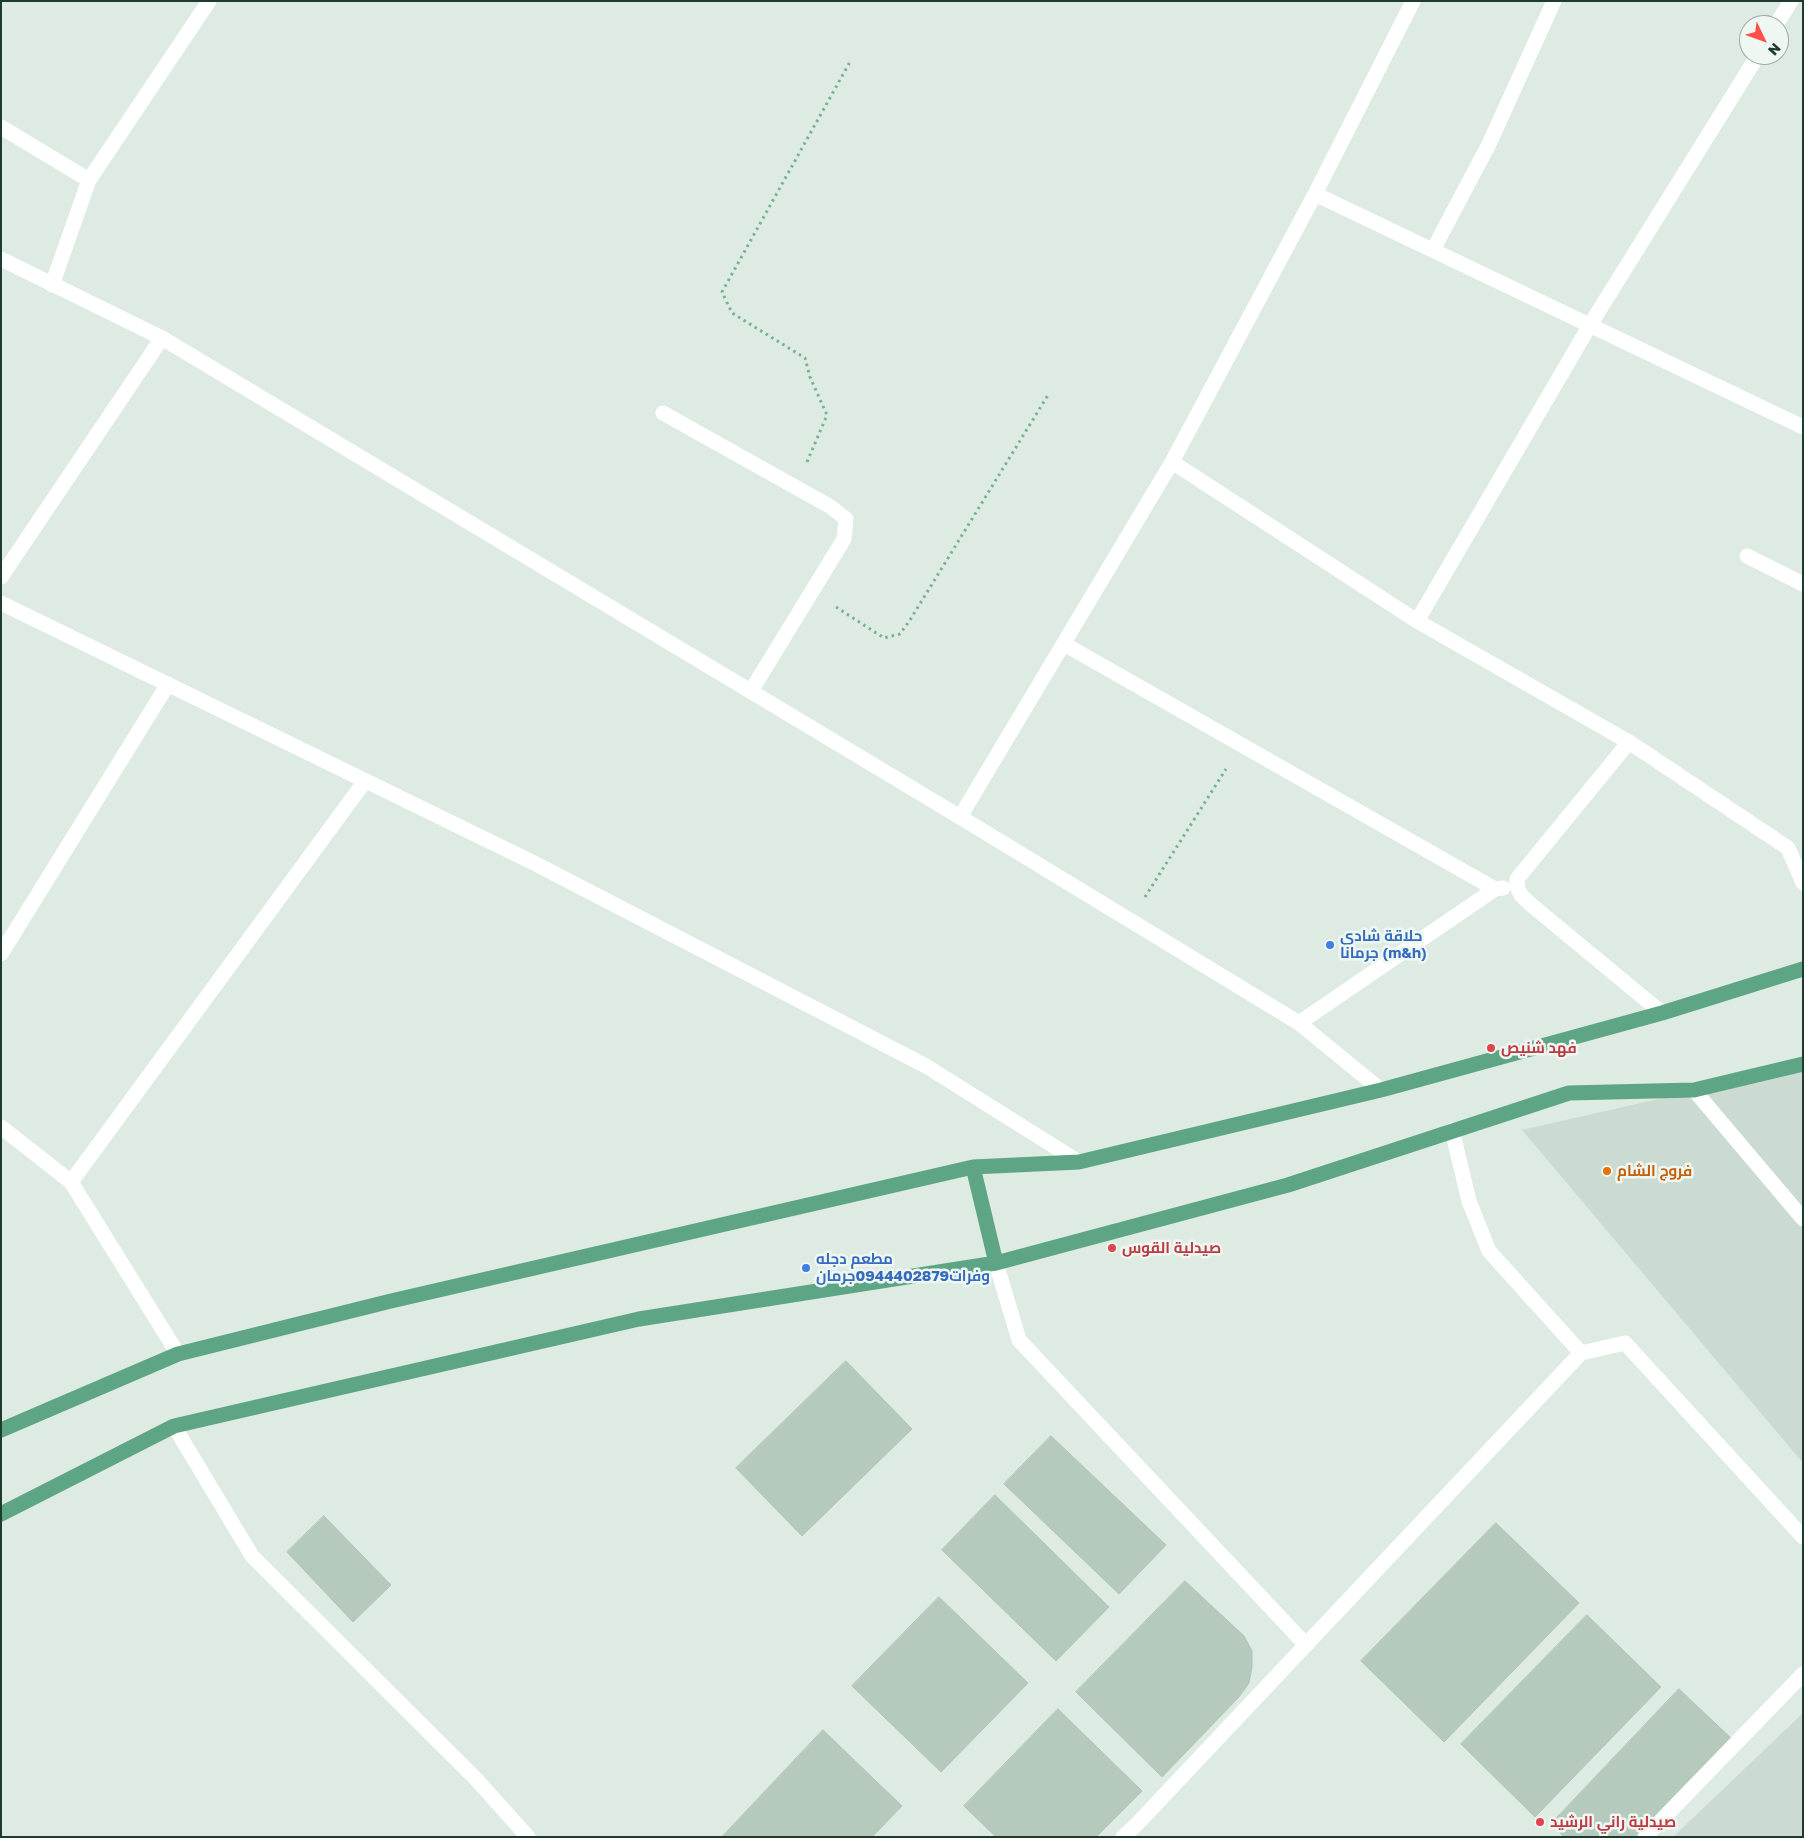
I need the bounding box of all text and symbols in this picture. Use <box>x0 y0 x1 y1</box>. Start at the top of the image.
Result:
north arrow <box>1739 15 1789 65</box>
text: N <box>1765 40 1785 59</box>
place label: حلاقة شادي جرمانا (m&h) <box>1340 927 1427 962</box>
marker: حلاقة شادي جرمانا (m&h) <box>1324 939 1336 951</box>
place label: فهد شنيص <box>1501 1039 1577 1057</box>
marker: فهد شنيص <box>1485 1042 1497 1054</box>
place label: فروج الشام <box>1617 1162 1692 1180</box>
marker: فروج الشام <box>1601 1165 1613 1177</box>
place label: صيدلية القوس <box>1122 1239 1221 1257</box>
marker: صيدلية القوس <box>1106 1242 1118 1254</box>
place label: مطعم دجله وفرات0944402879جرمان <box>816 1250 990 1285</box>
marker: مطعم دجله وفرات0944402879جرمان <box>800 1262 812 1274</box>
place label: صيدلية راني الرشيد <box>1550 1813 1676 1831</box>
marker: صيدلية راني الرشيد <box>1534 1816 1546 1828</box>

